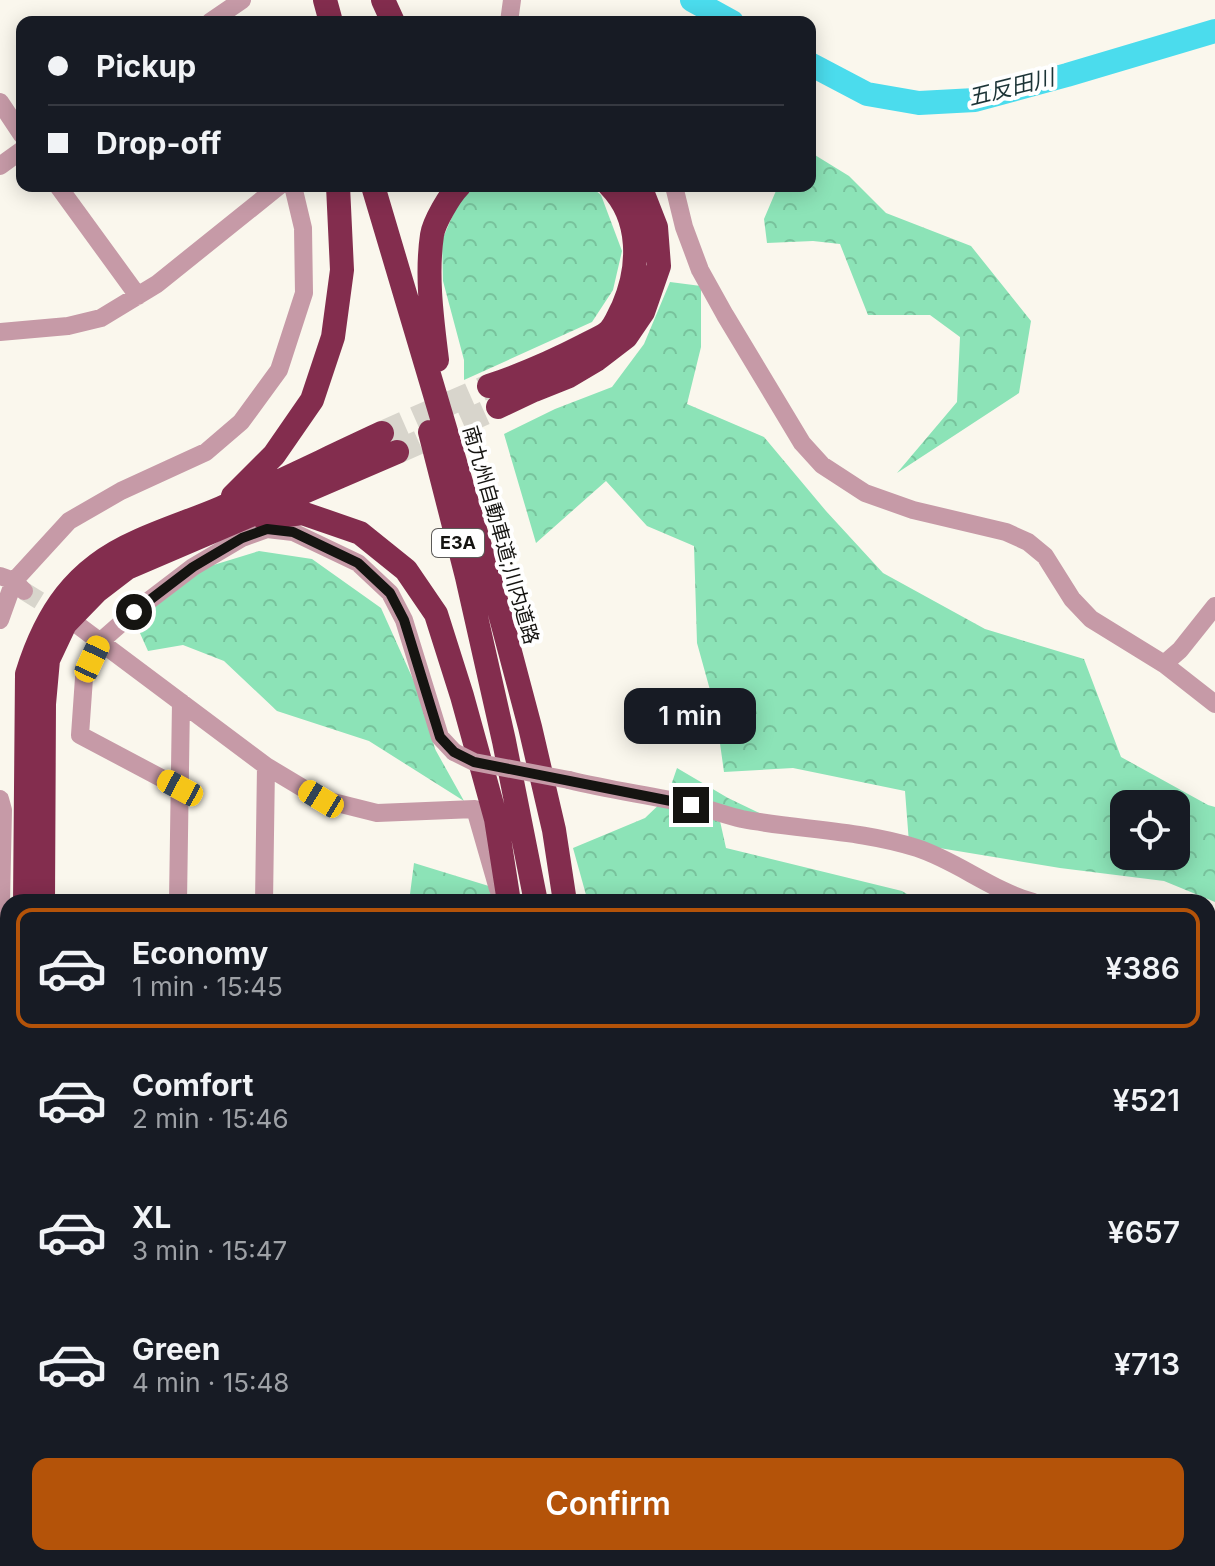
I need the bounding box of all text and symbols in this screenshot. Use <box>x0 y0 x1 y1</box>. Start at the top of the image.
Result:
text: Pickup <box>96 48 196 84</box>
water label: 五反田川 <box>965 63 1059 110</box>
text: Drop-off <box>96 125 222 161</box>
street label: 南九州自動車道;川内道路 <box>458 423 544 647</box>
road number: E3A <box>432 529 484 557</box>
route start <box>116 594 152 630</box>
car <box>71 632 113 686</box>
callout: 1 min <box>625 689 757 745</box>
text: 1 min <box>658 700 722 731</box>
car <box>153 766 207 810</box>
car <box>294 776 348 822</box>
route end <box>673 787 709 823</box>
map controls <box>1110 790 1190 870</box>
button: locate <box>1110 790 1190 870</box>
icon: car <box>36 932 108 1004</box>
text: Economy <box>132 935 268 971</box>
text: ¥386 <box>1106 950 1180 986</box>
text: 1 min · 15:45 <box>132 971 283 1002</box>
icon: car <box>36 1064 108 1136</box>
text: Comfort <box>132 1067 253 1103</box>
text: ¥521 <box>1113 1082 1180 1118</box>
text: 2 min · 15:46 <box>132 1103 289 1134</box>
icon: car <box>36 1196 108 1268</box>
text: XL <box>132 1199 171 1235</box>
text: ¥657 <box>1108 1214 1180 1250</box>
text: 3 min · 15:47 <box>132 1235 287 1266</box>
icon: car <box>36 1328 108 1400</box>
text: Green <box>132 1331 220 1367</box>
text: ¥713 <box>1114 1346 1180 1382</box>
text: 4 min · 15:48 <box>132 1367 289 1398</box>
button: Confirm <box>32 1458 1184 1550</box>

